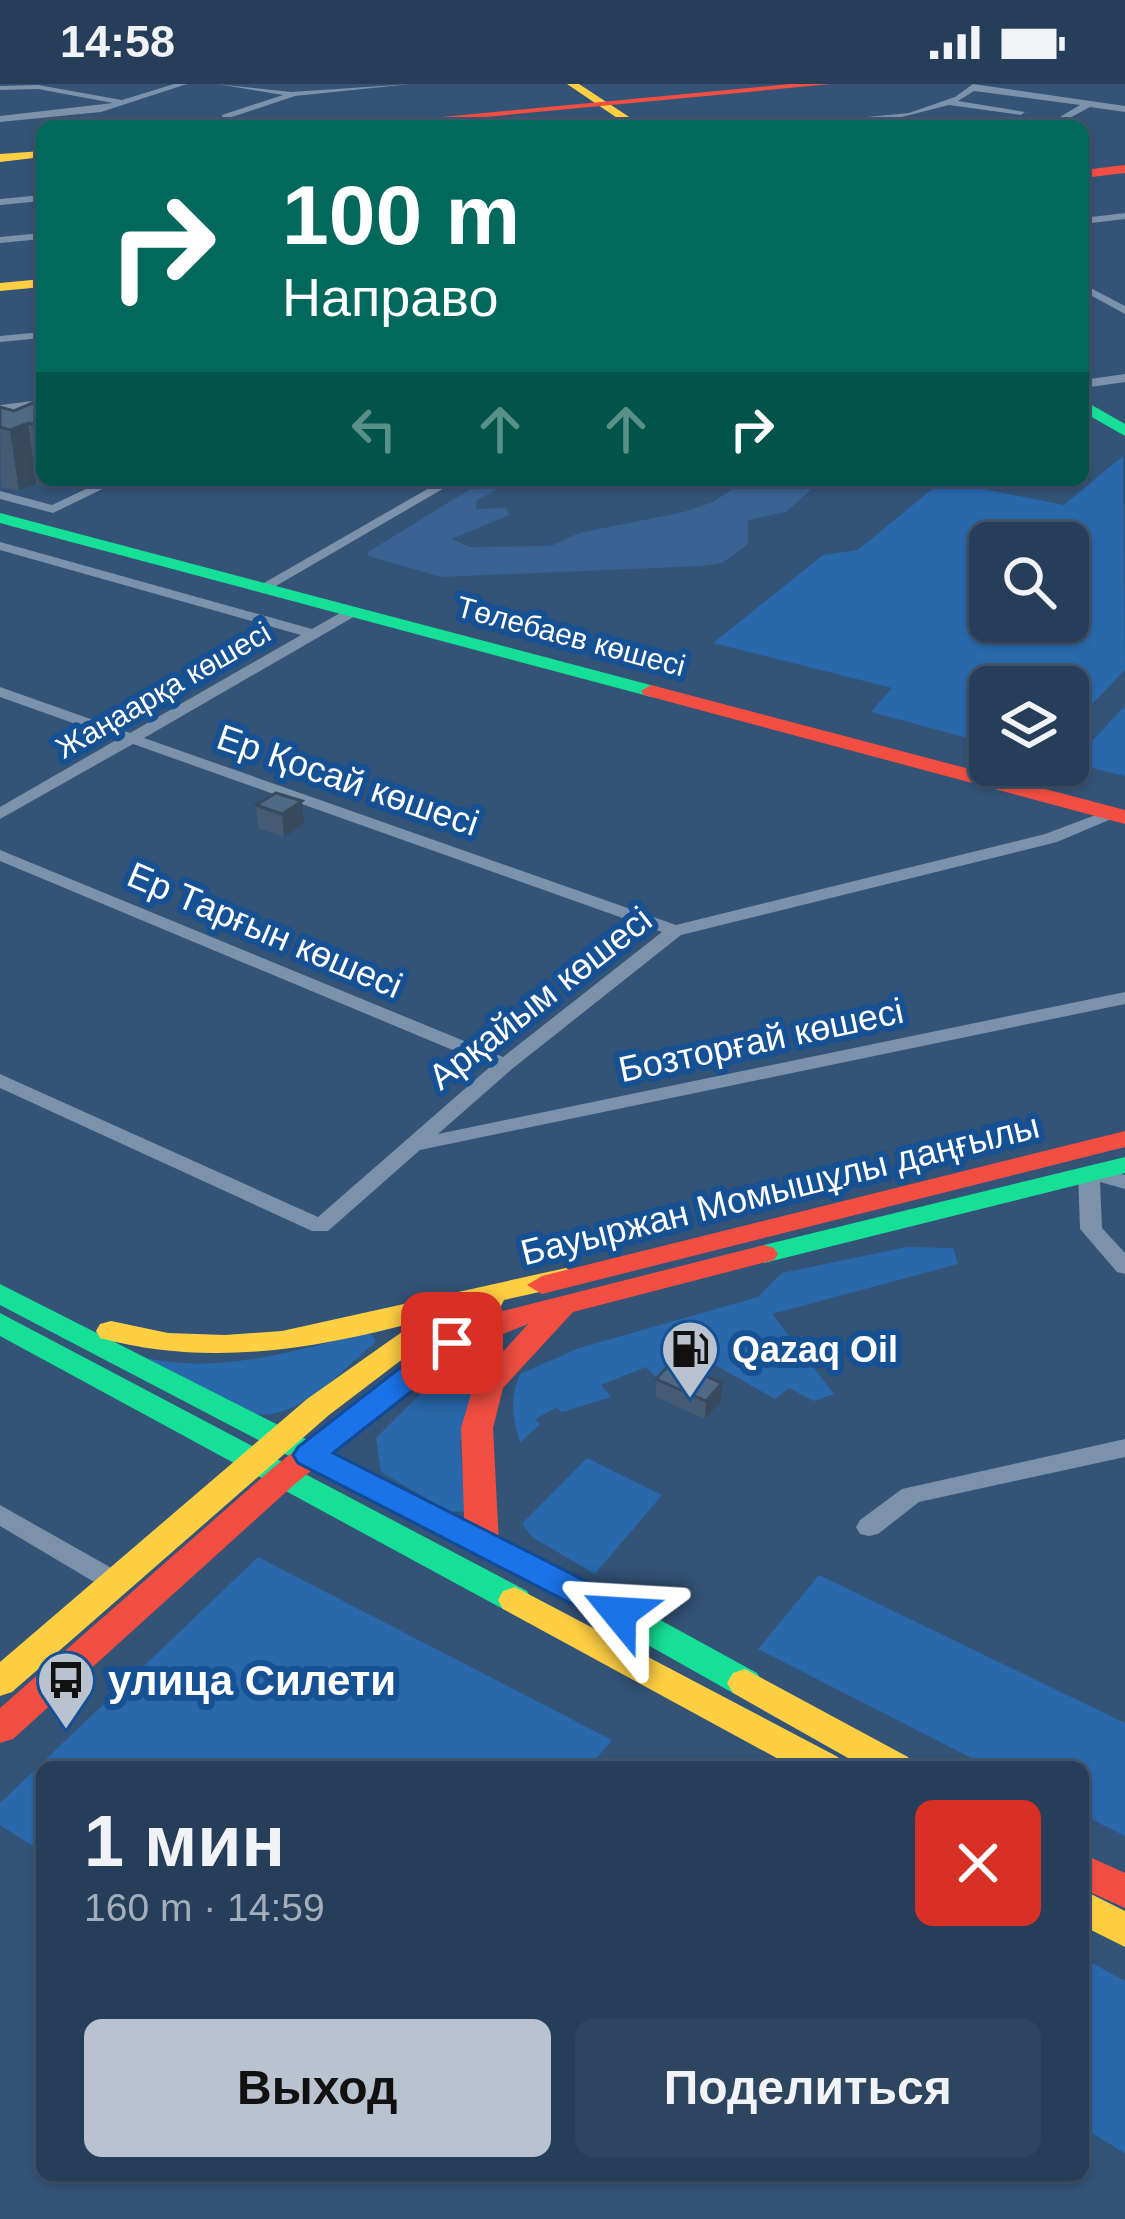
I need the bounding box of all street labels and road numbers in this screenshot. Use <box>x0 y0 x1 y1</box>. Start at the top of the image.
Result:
street label: Төлебаев көшесі <box>453 590 689 682</box>
street label: Жаңаарқа көшесі <box>50 615 276 765</box>
street label: Ер Қосай көшесі <box>212 716 484 844</box>
street label: Ер Тарғын көшесі <box>122 854 408 1006</box>
street label: Арқайым көшесі <box>421 898 659 1098</box>
street label: Бозторғай көшесі <box>615 990 907 1090</box>
street label: Бауыржан Момышұлы даңғылы <box>517 1105 1043 1273</box>

